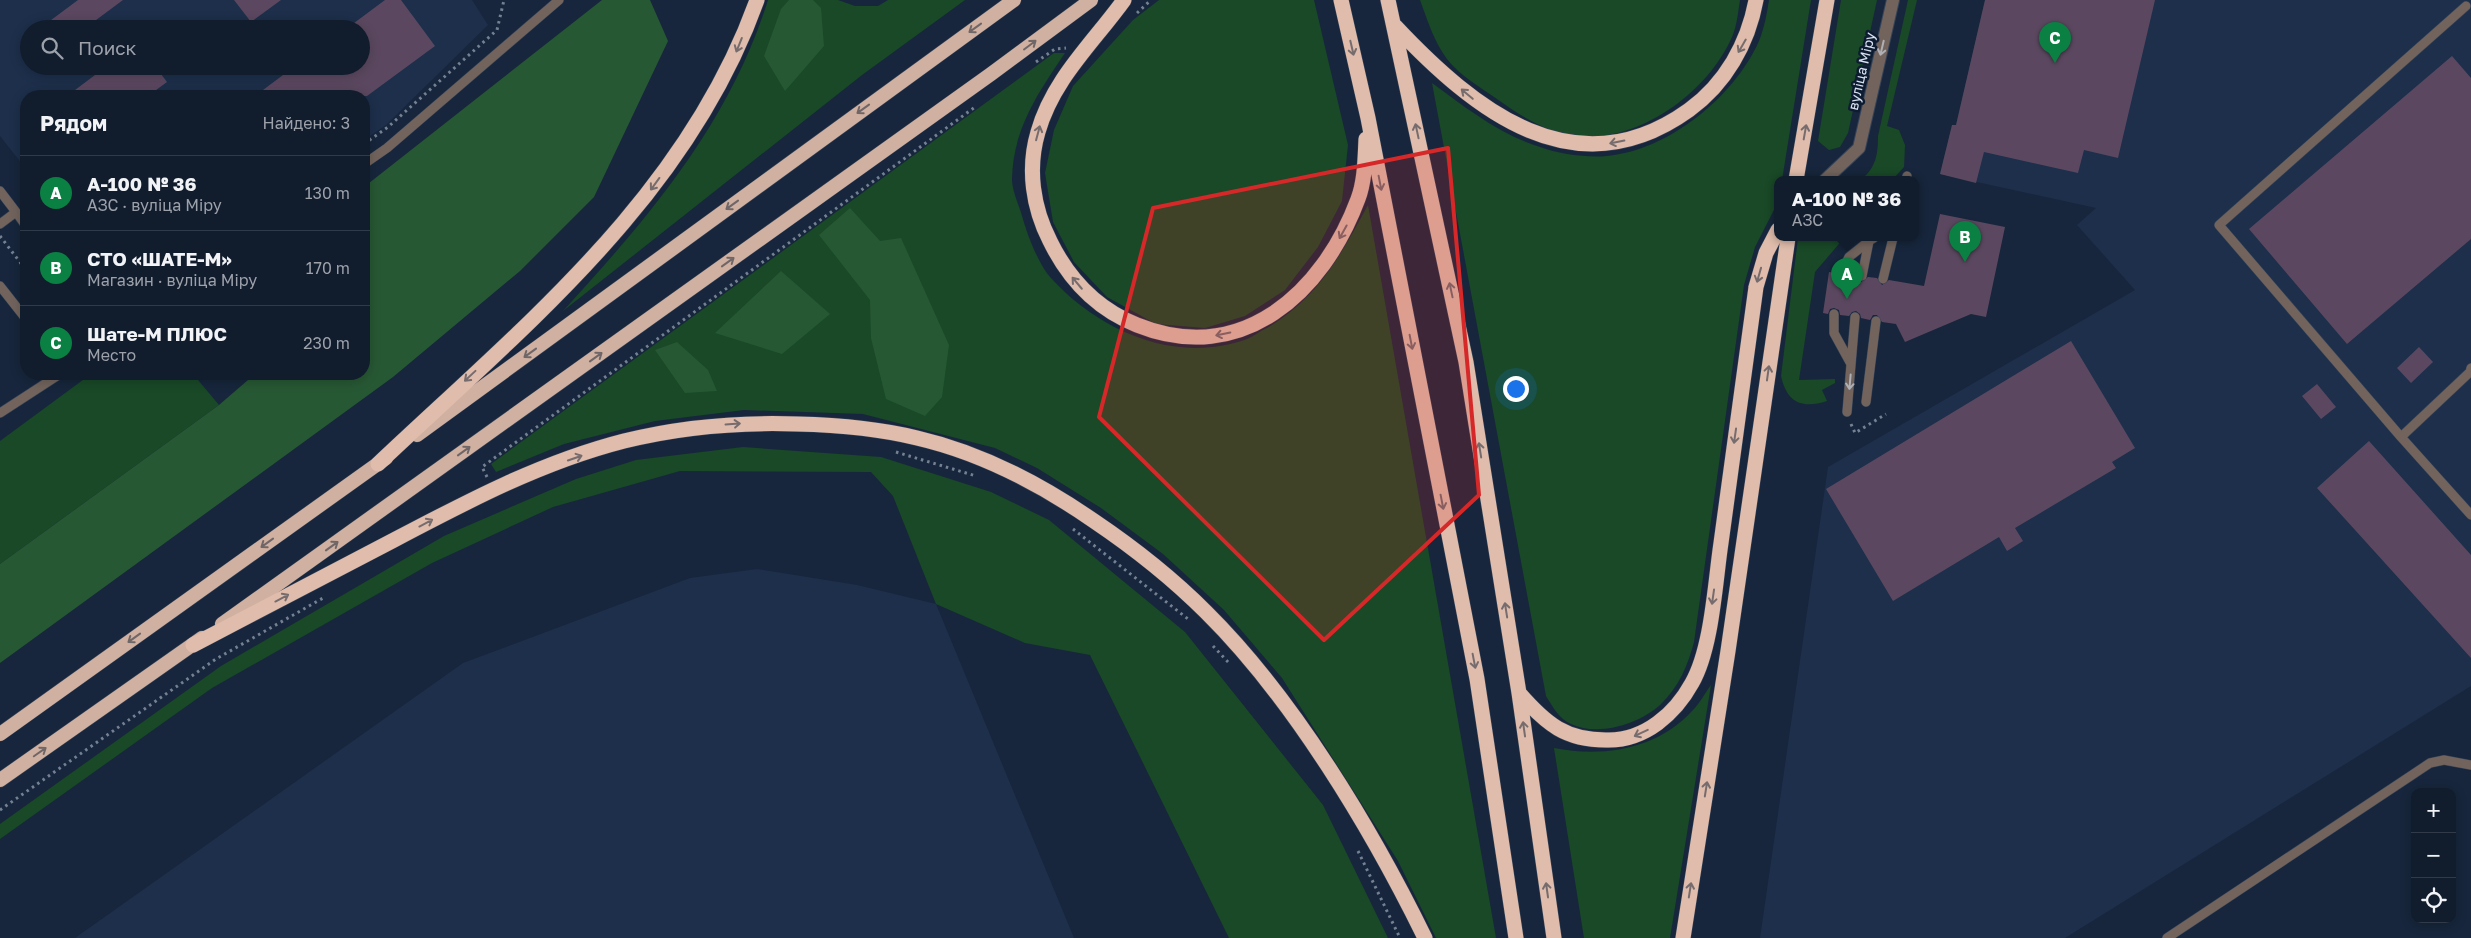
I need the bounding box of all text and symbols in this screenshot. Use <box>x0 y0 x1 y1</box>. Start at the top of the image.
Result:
search box <box>20 20 370 75</box>
pin: C <box>2039 22 2071 63</box>
one-way arrow <box>969 23 982 34</box>
street label: вуліца Міру <box>1844 30 1878 112</box>
icon: search <box>38 34 66 62</box>
text: Поиск <box>78 36 137 59</box>
one-way arrow <box>733 37 743 52</box>
one-way arrow <box>1348 39 1357 55</box>
one-way arrow <box>1736 39 1746 53</box>
one-way arrow <box>1877 39 1886 55</box>
one-way arrow <box>1023 40 1037 50</box>
one-way arrow <box>1461 89 1474 100</box>
one-way arrow <box>856 104 870 114</box>
text: Рядом <box>40 110 107 136</box>
text: Найдено: 3 <box>263 113 350 133</box>
one-way arrow <box>1412 124 1421 140</box>
one-way arrow <box>1034 125 1043 141</box>
one-way arrow <box>1800 125 1810 141</box>
one-way arrow <box>1610 137 1626 147</box>
text: А-100 № 36 <box>87 172 196 195</box>
one-way arrow <box>1376 174 1386 190</box>
popup <box>1774 176 1919 241</box>
one-way arrow <box>650 177 661 190</box>
text: A <box>50 183 62 203</box>
text: 130 m <box>305 183 350 203</box>
text: А-100 № 36 <box>1792 187 1901 210</box>
text: АЗС · вуліца Міру <box>87 195 222 215</box>
one-way arrow <box>725 200 739 210</box>
text: АЗС <box>1792 210 1823 230</box>
pin: B <box>1949 221 1981 262</box>
one-way arrow <box>1337 224 1347 239</box>
text: СТО «ШАТЕ-М» <box>87 247 232 270</box>
one-way arrow <box>721 257 735 267</box>
text: B <box>50 258 62 278</box>
text: 170 m <box>306 258 350 278</box>
pin: A <box>1831 258 1863 299</box>
one-way arrow <box>1754 267 1764 283</box>
text: Магазин · вуліца Міру <box>87 270 257 290</box>
one-way arrow <box>1071 277 1083 290</box>
one-way arrow <box>1446 283 1455 299</box>
text: Шате-М ПЛЮС <box>87 322 227 345</box>
one-way arrow <box>1216 330 1232 339</box>
text: C <box>50 333 62 353</box>
text: 230 m <box>303 333 350 353</box>
one-way arrow <box>1407 334 1417 350</box>
text: Место <box>87 345 136 365</box>
one-way arrow <box>524 347 537 358</box>
one-way arrow <box>589 352 603 362</box>
one-way arrow <box>1764 366 1774 382</box>
one-way arrow <box>464 370 476 382</box>
one-way arrow <box>1845 374 1855 390</box>
your location <box>1503 376 1529 402</box>
one-way arrow <box>725 419 741 428</box>
one-way arrow <box>1730 427 1740 443</box>
one-way arrow <box>1475 442 1485 458</box>
one-way arrow <box>457 446 471 456</box>
one-way arrow <box>566 452 582 462</box>
one-way arrow <box>1438 493 1448 509</box>
one-way arrow <box>418 518 433 527</box>
one-way arrow <box>260 538 274 548</box>
one-way arrow <box>325 541 339 551</box>
one-way arrow <box>1708 588 1718 604</box>
one-way arrow <box>274 593 289 602</box>
one-way arrow <box>1501 603 1511 619</box>
one-way arrow <box>128 633 142 643</box>
one-way arrow <box>1469 653 1479 669</box>
one-way arrow <box>1519 721 1529 737</box>
one-way arrow <box>1634 729 1649 738</box>
one-way arrow <box>33 747 47 757</box>
one-way arrow <box>1701 782 1711 798</box>
map controls <box>2411 788 2456 923</box>
button: + <box>2411 788 2456 833</box>
button: − <box>2411 833 2456 878</box>
button: locate <box>2411 878 2456 923</box>
one-way arrow <box>1542 882 1552 898</box>
one-way arrow <box>1686 882 1696 898</box>

